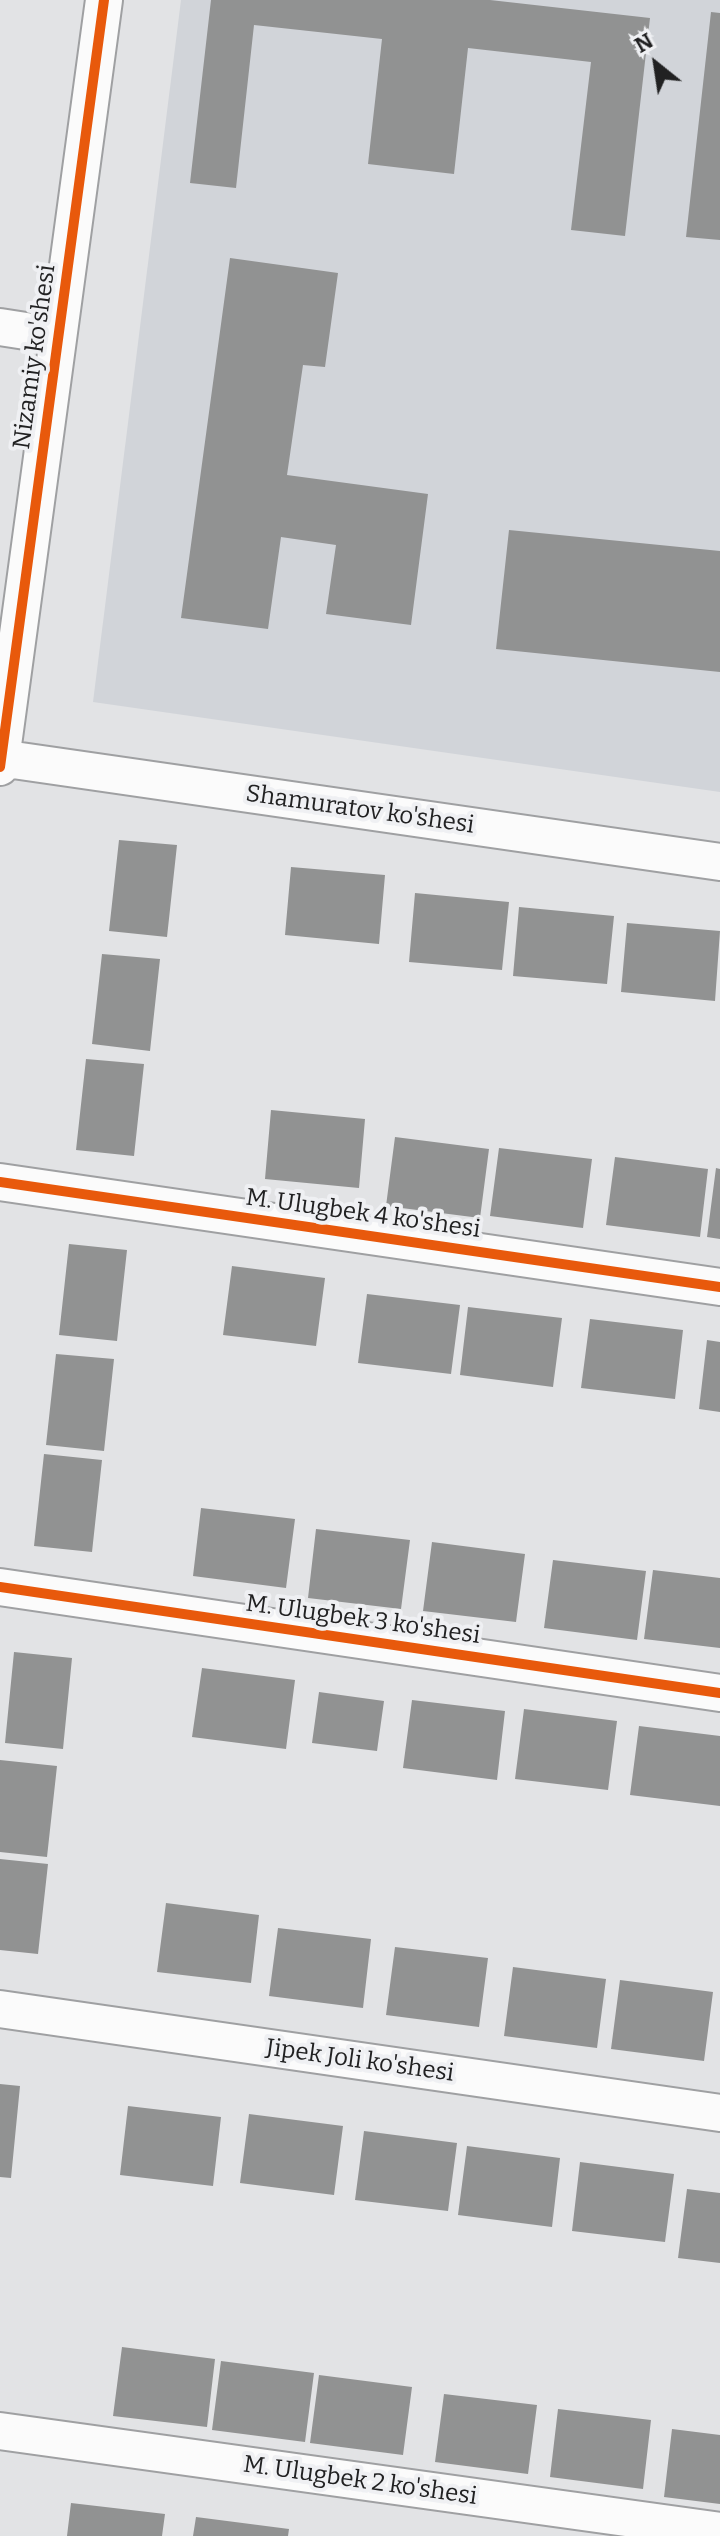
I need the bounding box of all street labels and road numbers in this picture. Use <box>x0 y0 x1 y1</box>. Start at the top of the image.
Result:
street label: Nizamiy ko'shesi <box>8 263 62 451</box>
street label: Shamuratov ko'shesi <box>244 780 476 840</box>
street label: M. Ulugbek 4 ko'shesi <box>244 1183 482 1245</box>
street label: M. Ulugbek 3 ko'shesi <box>244 1589 482 1651</box>
street label: Jipek Joli ko'shesi <box>264 2034 456 2088</box>
street label: M. Ulugbek 2 ko'shesi <box>241 2450 479 2512</box>

